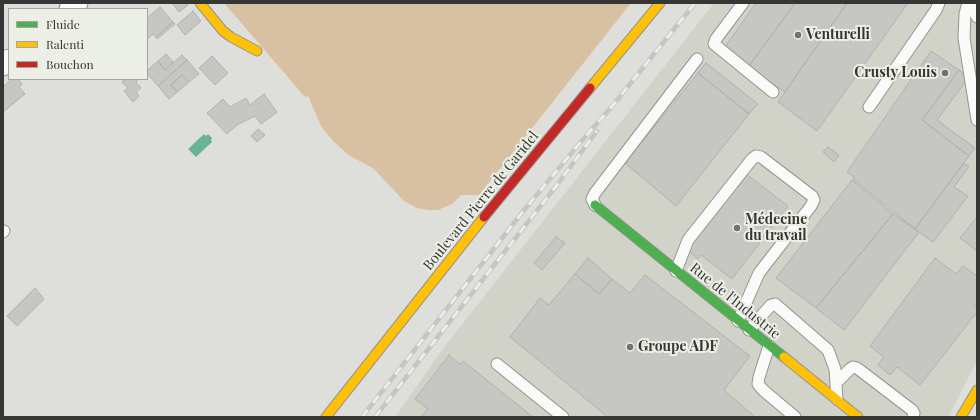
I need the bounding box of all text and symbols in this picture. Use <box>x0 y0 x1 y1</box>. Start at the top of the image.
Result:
legend <box>8 8 148 80</box>
text: Fluide <box>46 16 80 32</box>
place label: Venturelli <box>806 27 870 43</box>
marker: Venturelli <box>793 30 803 40</box>
text: Ralenti <box>46 36 84 52</box>
text: Bouchon <box>46 56 94 72</box>
place label: Crusty Louis <box>854 65 937 81</box>
marker: Crusty Louis <box>940 68 950 78</box>
street label: Boulevard Pierre de Garidel <box>420 128 542 274</box>
place label: Médecine du travail <box>745 212 807 244</box>
marker: Médecine du travail <box>732 223 742 233</box>
street label: Rue de l'Industrie <box>687 260 783 342</box>
place label: Groupe ADF <box>638 339 718 355</box>
marker: Groupe ADF <box>625 342 635 352</box>

